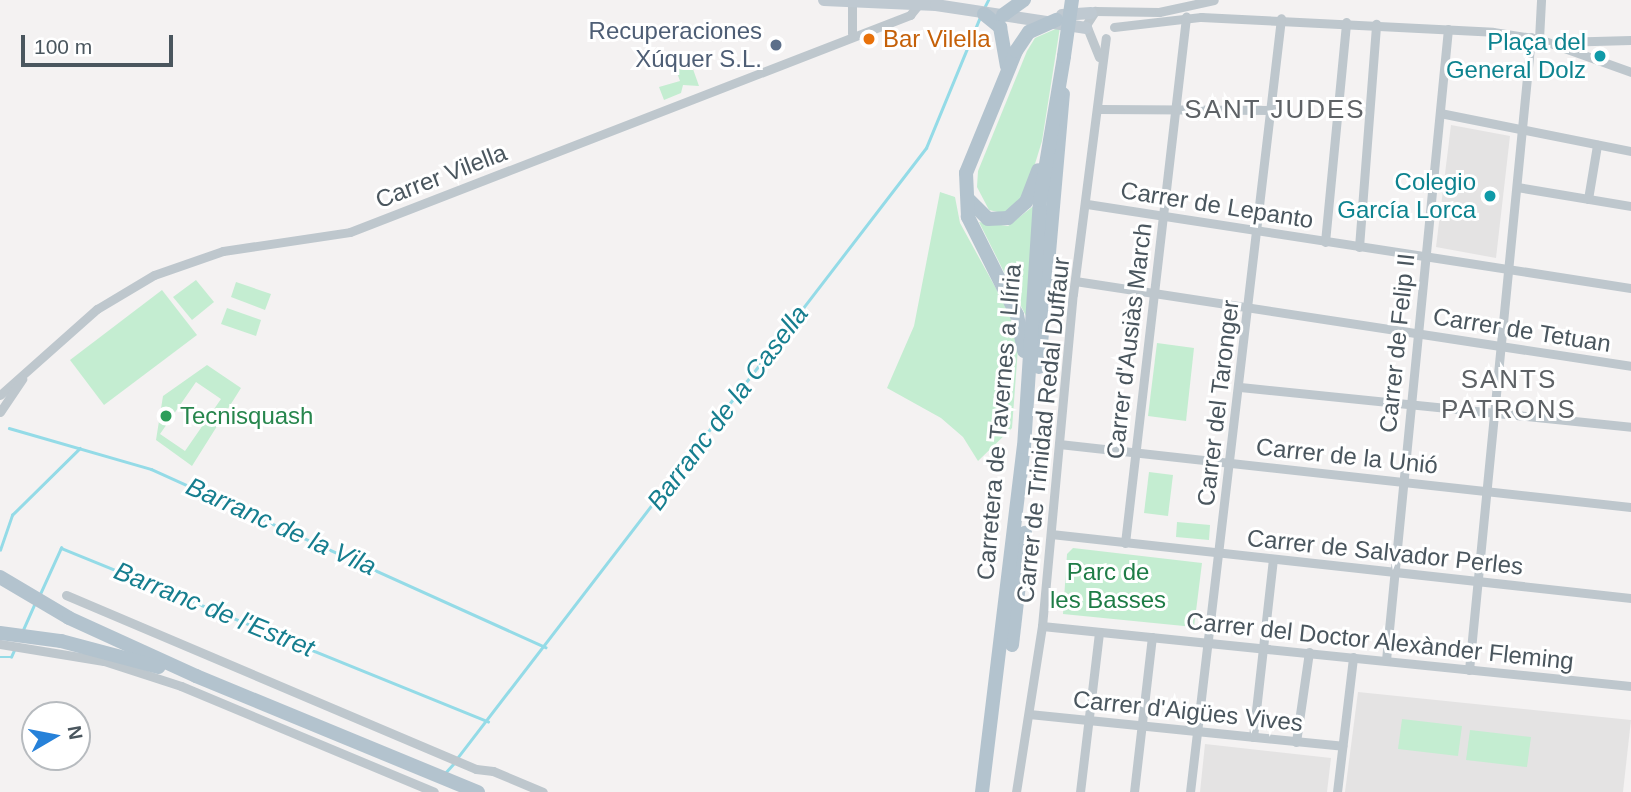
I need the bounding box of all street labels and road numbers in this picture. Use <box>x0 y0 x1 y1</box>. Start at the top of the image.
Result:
street label: Carrer Vilella <box>371 138 511 214</box>
street label: Carrer de Lepanto <box>1119 176 1315 234</box>
street label: Carrer d'Ausiàs March <box>1100 221 1158 461</box>
street label: Carrer de Felip II <box>1373 252 1421 434</box>
street label: Carrer de Trinidad Redal Duffaur <box>1010 255 1076 605</box>
street label: Carretera de Tavernes a Llíria <box>971 263 1027 581</box>
street label: Carrer del Taronger <box>1191 298 1245 508</box>
street label: Carrer de Tetuan <box>1431 302 1613 358</box>
street label: Carrer de la Unió <box>1255 432 1439 480</box>
street label: Carrer de Salvador Perles <box>1246 523 1524 581</box>
street label: Carrer del Doctor Alexànder Fleming <box>1184 606 1576 676</box>
street label: Carrer d'Aigües Vives <box>1072 685 1304 737</box>

